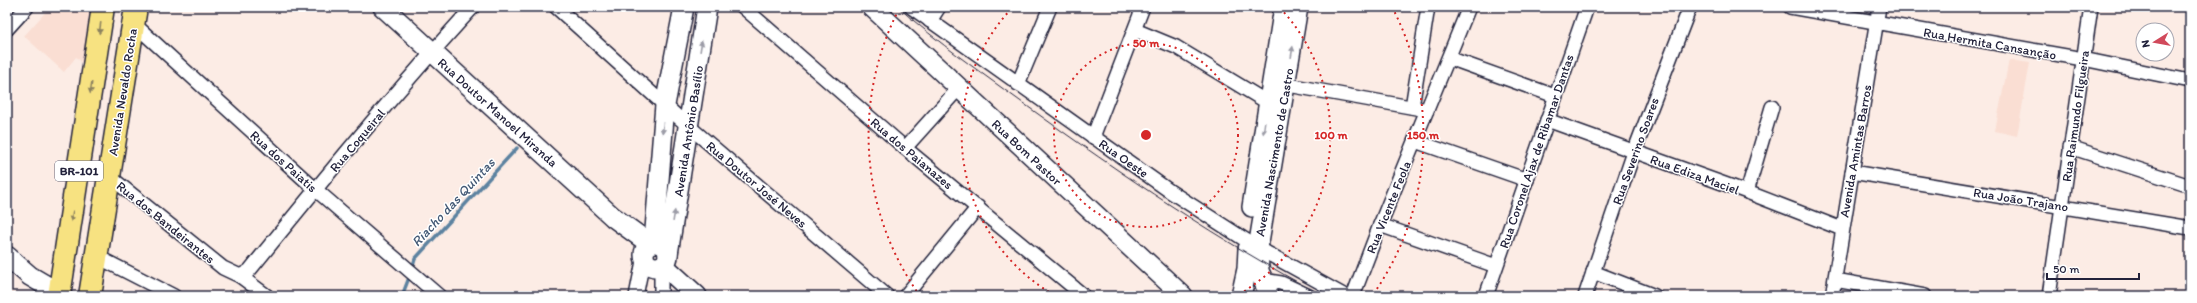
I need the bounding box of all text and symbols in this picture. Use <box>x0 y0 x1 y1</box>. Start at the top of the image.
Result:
one-way arrow <box>97 22 103 34</box>
north arrow <box>2135 22 2175 62</box>
street label: Rua Hermita Cansanção <box>1922 24 2058 63</box>
street label: Avenida Nevaldo Rocha <box>105 27 140 157</box>
text: 50 m <box>1133 36 1160 50</box>
text: N <box>2139 39 2153 49</box>
one-way arrow <box>698 40 704 52</box>
one-way arrow <box>1289 46 1295 58</box>
street label: Rua Raimundo Filgueira <box>2059 49 2092 183</box>
street label: Rua Coronel Ajax de Ribamar Dantas <box>1496 52 1577 250</box>
street label: Rua Doutor Manoel Miranda <box>435 55 561 170</box>
street label: Avenida Antônio Basílio <box>671 64 706 198</box>
street label: Avenida Nascimento de Castro <box>1252 66 1297 237</box>
one-way arrow <box>88 82 94 94</box>
street label: Avenida Amintas Barros <box>1836 83 1875 219</box>
street label: Rua Severino Soares <box>1609 95 1662 207</box>
street label: Rua Coqueiral <box>327 105 388 175</box>
street label: Rua dos Paianazes <box>867 115 956 192</box>
street label: Rua Bom Pastor <box>989 116 1065 189</box>
one-way arrow <box>660 122 667 134</box>
one-way arrow <box>1261 122 1267 134</box>
street label: Rua dos Paiatis <box>247 127 320 195</box>
centre of rings <box>1139 128 1153 142</box>
text: 100 m <box>1314 128 1348 142</box>
text: 150 m <box>1407 128 1440 142</box>
street label: Rua Oeste <box>1096 136 1151 181</box>
street label: Rua Doutor José Neves <box>703 138 810 231</box>
street label: Rua Ediza Maciel <box>1648 151 1742 198</box>
water label: Riacho das Quintas <box>408 154 499 250</box>
street label: Rua Vicente Feola <box>1363 158 1414 256</box>
road number: BR-101 <box>55 161 103 181</box>
street label: Rua dos Bandeirantes <box>114 178 218 267</box>
street label: Rua João Trajano <box>1972 185 2070 214</box>
one-way arrow <box>671 209 677 222</box>
one-way arrow <box>69 210 75 222</box>
scale bar <box>2047 255 2139 281</box>
text: 50 m <box>2053 262 2079 276</box>

